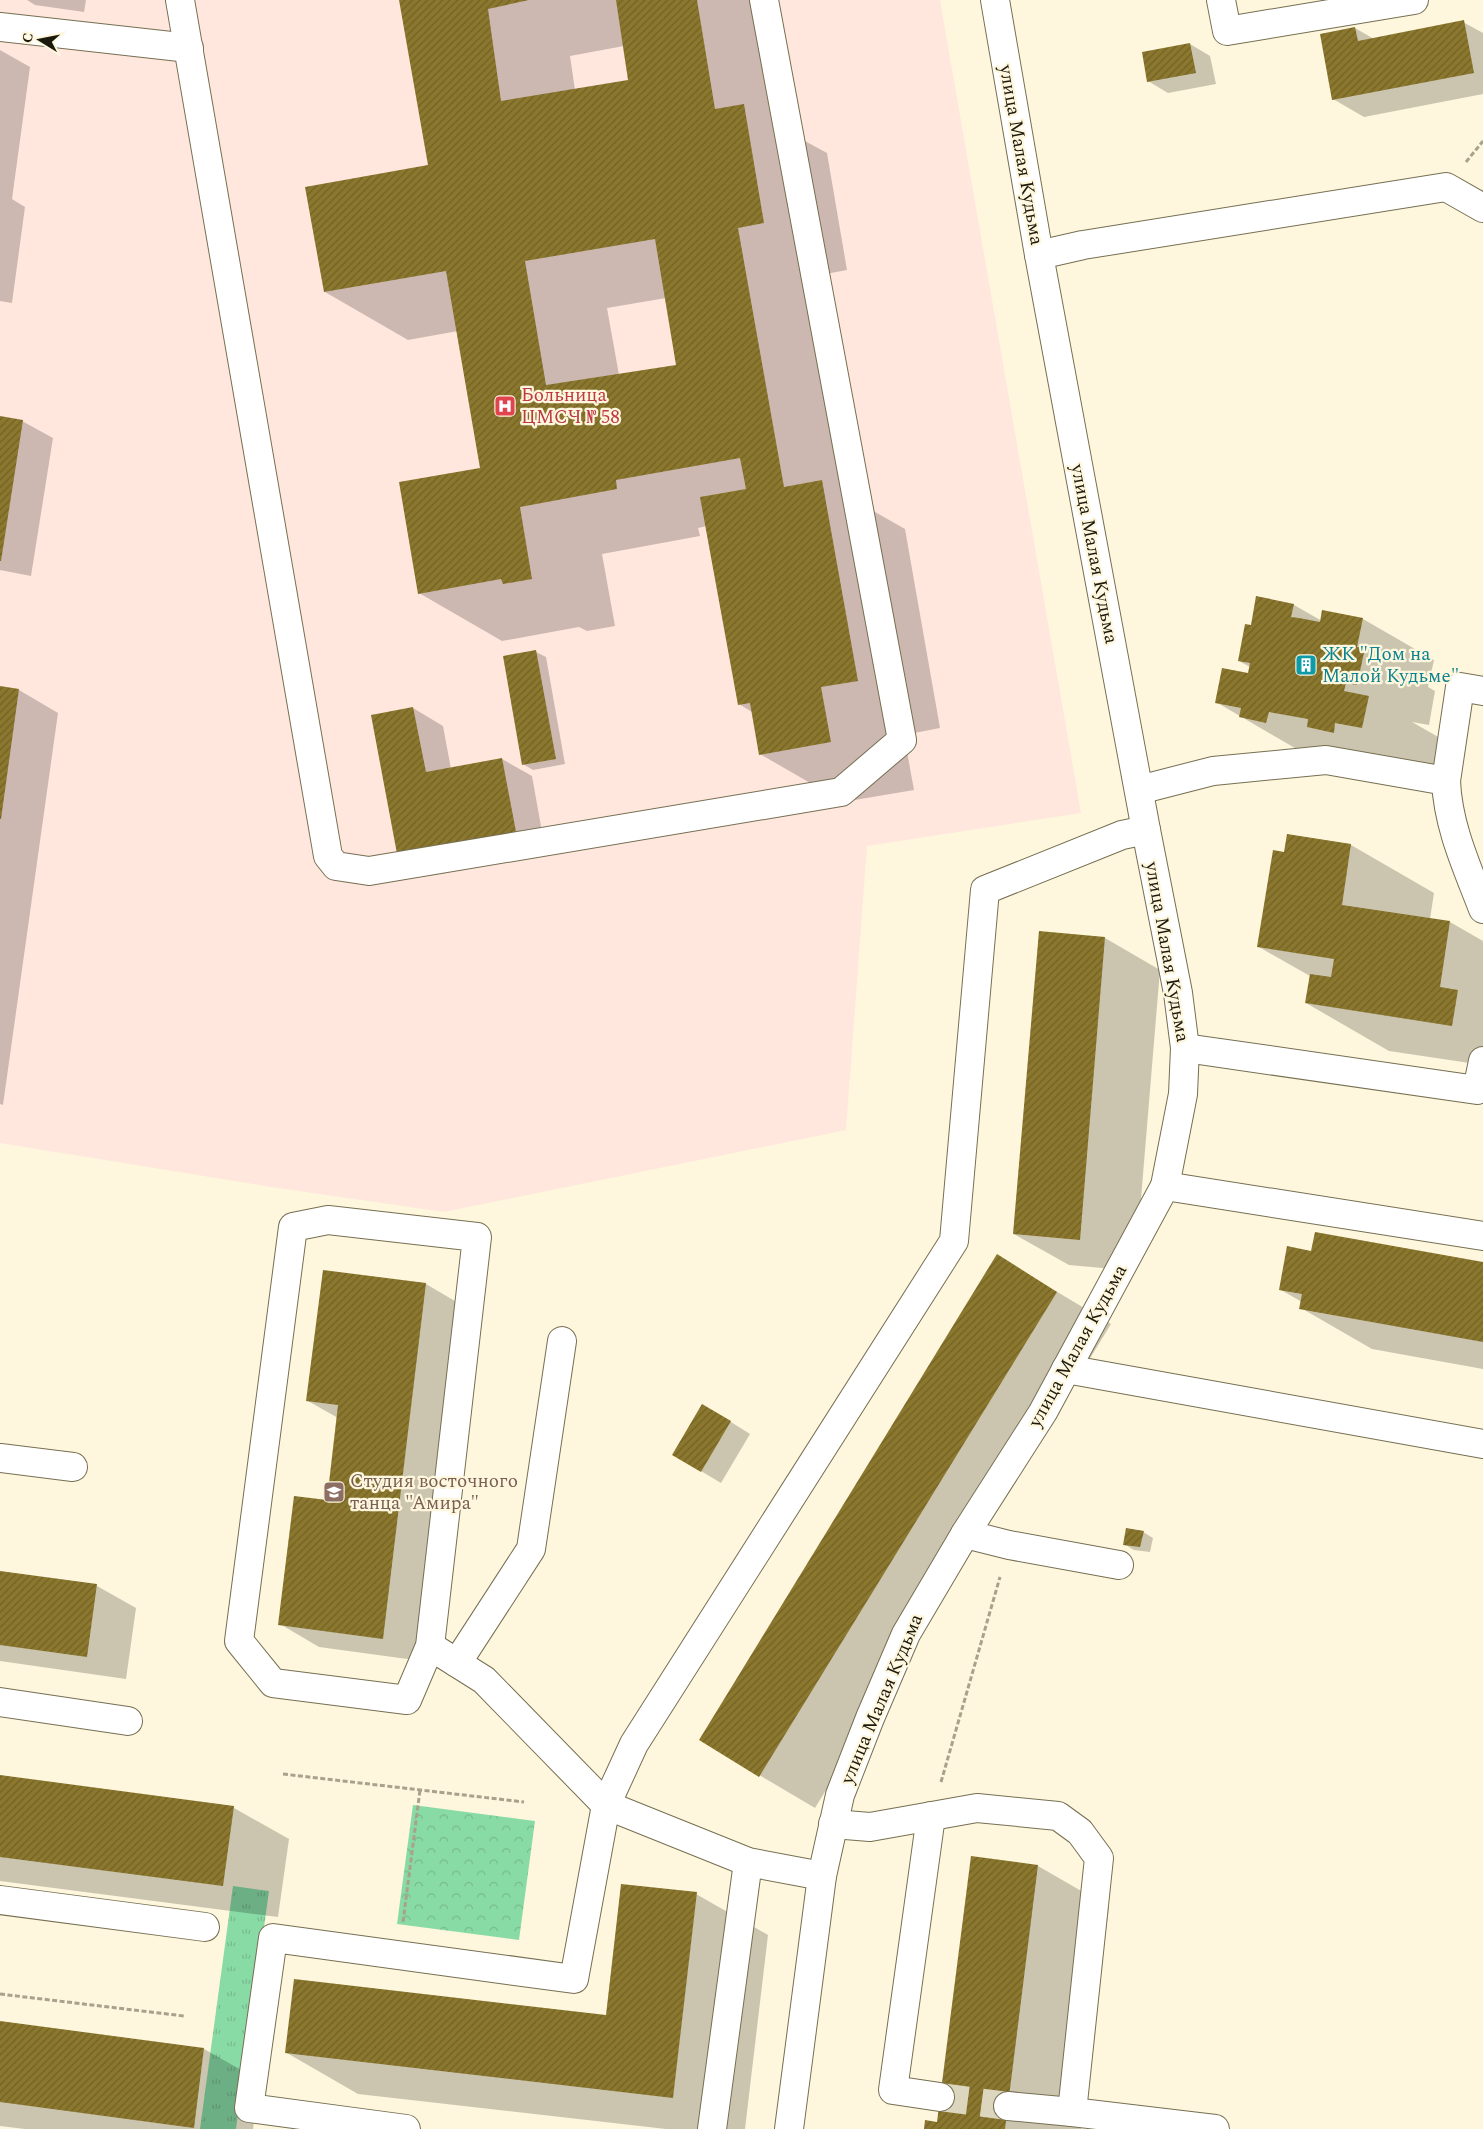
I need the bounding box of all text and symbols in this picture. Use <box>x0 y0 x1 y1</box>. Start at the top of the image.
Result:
north arrow <box>15 15 65 65</box>
text: С <box>16 31 39 45</box>
street label: улица Малая Кудьма <box>991 62 1051 248</box>
place label: Больница ЦМСЧ № 58 <box>521 381 620 432</box>
hospital icon: Больница ЦМСЧ № 58 <box>493 394 517 418</box>
street label: улица Малая Кудьма <box>1062 461 1126 647</box>
place label: ЖК "Дом на Малой Кудьме" <box>1322 640 1459 691</box>
building icon: ЖК "Дом на Малой Кудьме" <box>1294 653 1318 677</box>
street label: улица Малая Кудьма <box>1137 859 1197 1045</box>
street label: улица Малая Кудьма <box>1021 1259 1135 1434</box>
place label: Студия восточного танца "Амира" <box>350 1467 518 1518</box>
school or university icon: Студия восточного танца "Амира" <box>322 1480 346 1504</box>
street label: улица Малая Кудьма <box>833 1609 931 1790</box>

